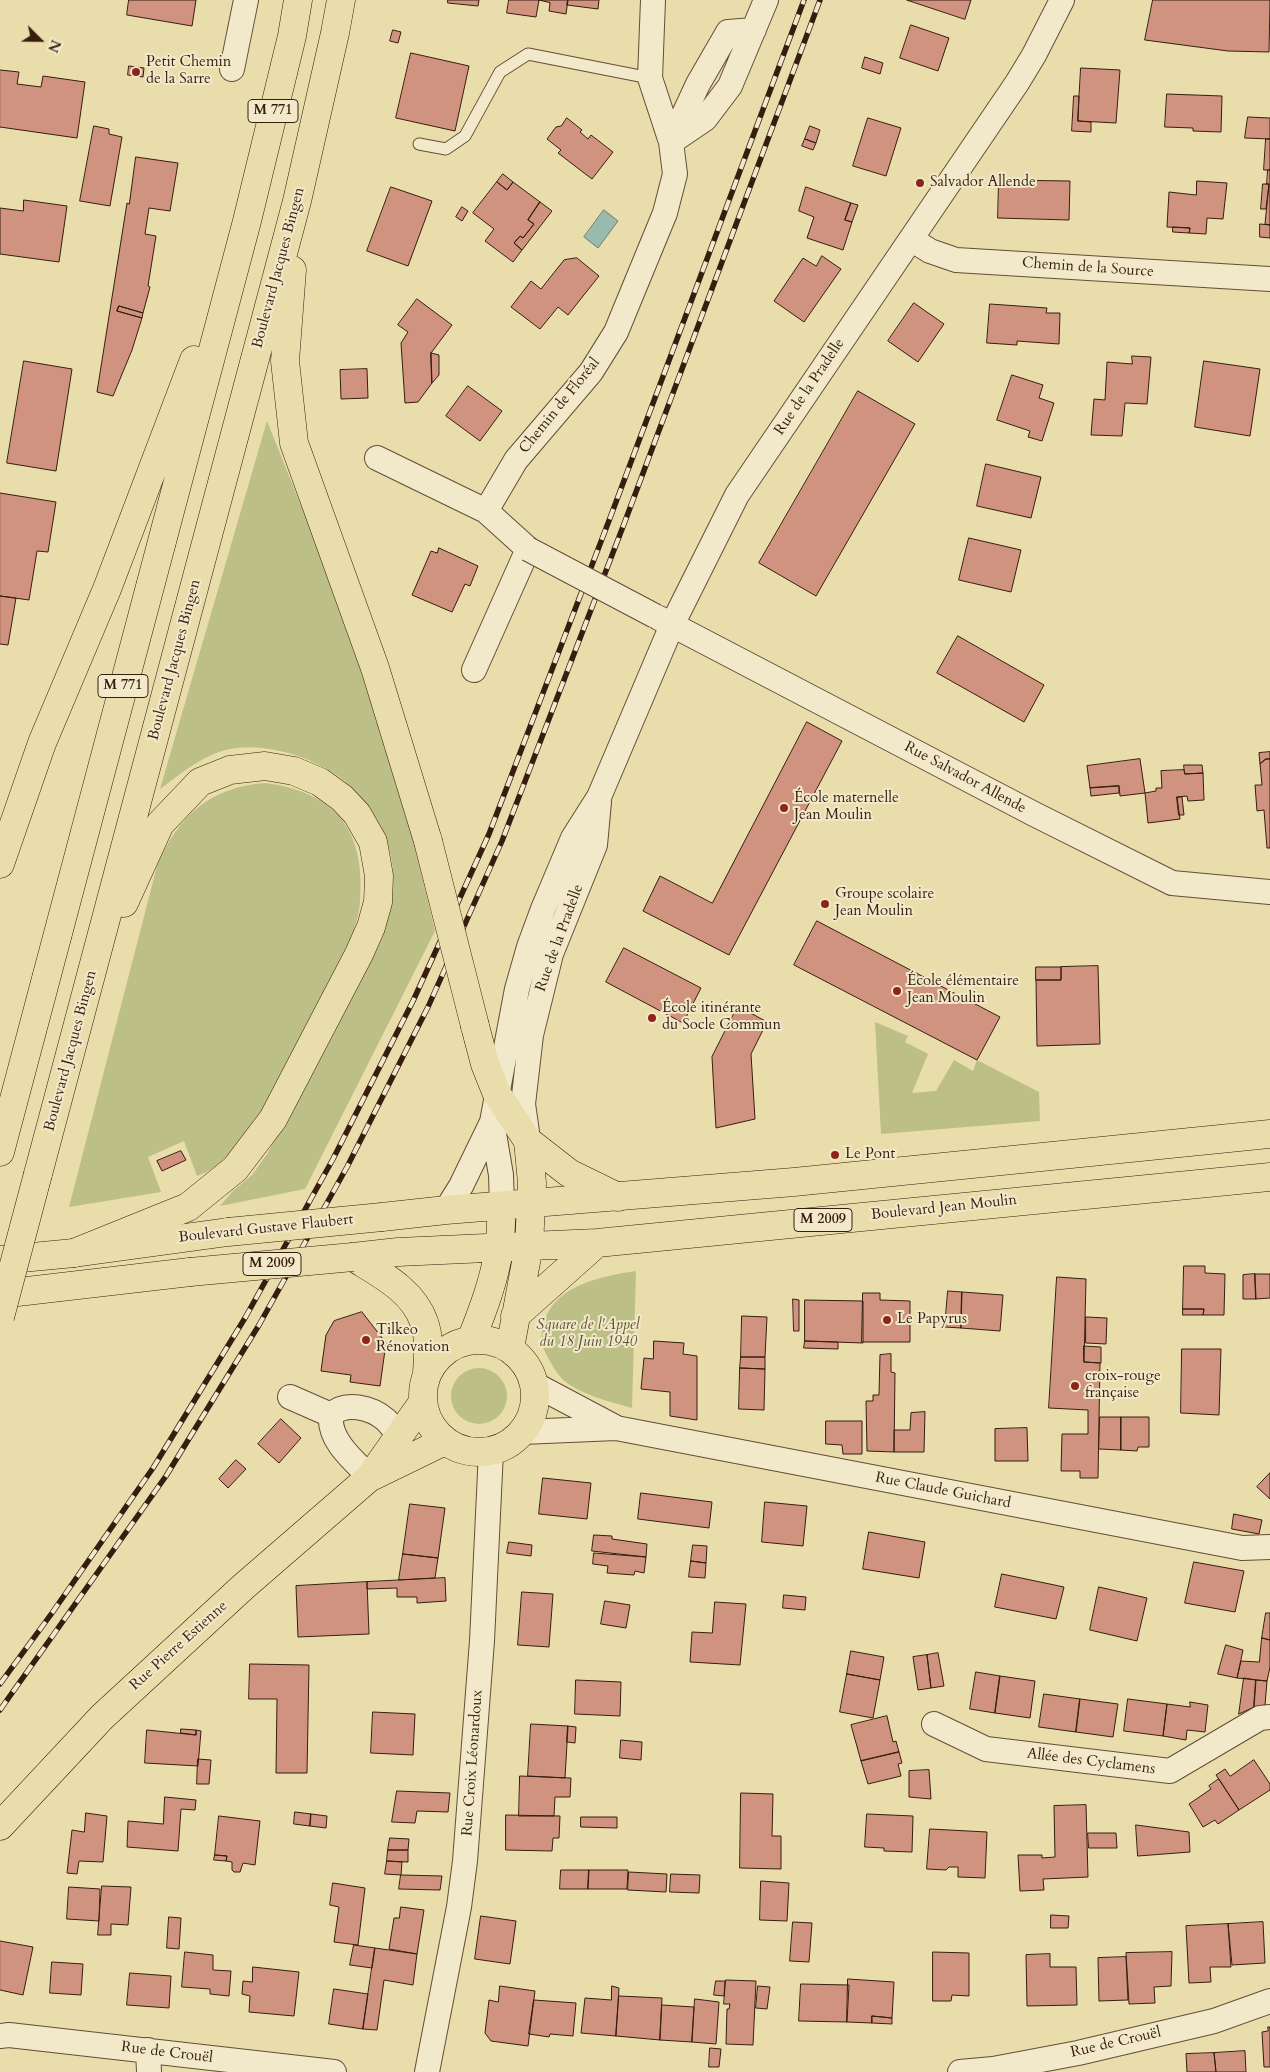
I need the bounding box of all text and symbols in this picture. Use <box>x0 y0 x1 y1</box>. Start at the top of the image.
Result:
north arrow <box>15 15 65 65</box>
text: N <box>43 37 65 55</box>
place label: Petit Chemin de la Sarre <box>146 54 231 89</box>
marker: Petit Chemin de la Sarre <box>130 66 142 78</box>
road number: M 771 <box>248 100 298 122</box>
place label: Salvador Allende <box>930 174 1036 192</box>
marker: Salvador Allende <box>914 177 926 189</box>
street label: Boulevard Jacques Bingen <box>249 186 309 350</box>
street label: Chemin de la Source <box>1021 254 1155 282</box>
street label: Rue de la Pradelle <box>771 335 849 439</box>
street label: Chemin de Floréal <box>516 355 604 457</box>
street label: Boulevard Jacques Bingen <box>145 578 205 742</box>
road number: M 771 <box>98 674 148 698</box>
street label: Rue Salvador Allende <box>901 738 1029 818</box>
place label: École maternelle Jean Moulin <box>794 790 899 825</box>
marker: École maternelle Jean Moulin <box>778 802 790 814</box>
street label: Rue de la Pradelle <box>532 882 588 994</box>
place label: Groupe scolaire Jean Moulin <box>835 886 934 921</box>
marker: Groupe scolaire Jean Moulin <box>819 898 831 910</box>
street label: Boulevard Jacques Bingen <box>41 969 101 1133</box>
place label: École élémentaire Jean Moulin <box>907 973 1019 1008</box>
marker: École élémentaire Jean Moulin <box>891 985 903 997</box>
place label: École itinérante du Socle Commun <box>662 1000 781 1035</box>
marker: École itinérante du Socle Commun <box>646 1012 658 1024</box>
place label: Le Pont <box>845 1146 895 1164</box>
marker: Le Pont <box>829 1149 841 1161</box>
street label: Boulevard Jean Moulin <box>870 1191 1018 1225</box>
road number: M 2009 <box>794 1208 852 1232</box>
street label: Boulevard Gustave Flaubert <box>178 1211 354 1247</box>
road number: M 2009 <box>243 1252 301 1276</box>
place label: Le Papyrus <box>897 1311 967 1329</box>
marker: Le Papyrus <box>881 1314 893 1326</box>
park label: Square de l'Appel du 18 Juin 1940 <box>536 1317 640 1352</box>
place label: Tilkeo Rénovation <box>376 1322 449 1357</box>
marker: Tilkeo Rénovation <box>360 1334 372 1346</box>
place label: croix-rouge française <box>1085 1368 1161 1403</box>
marker: croix-rouge française <box>1069 1380 1081 1392</box>
street label: Rue Claude Guichard <box>874 1469 1012 1513</box>
street label: Rue Pierre Estienne <box>127 1597 231 1695</box>
street label: Rue Croix Léonardoux <box>459 1689 487 1837</box>
street label: Allée des Cyclamens <box>1026 1745 1156 1779</box>
street label: Rue de Crouël <box>1069 2024 1163 2062</box>
street label: Rue de Crouël <box>120 2038 214 2068</box>

